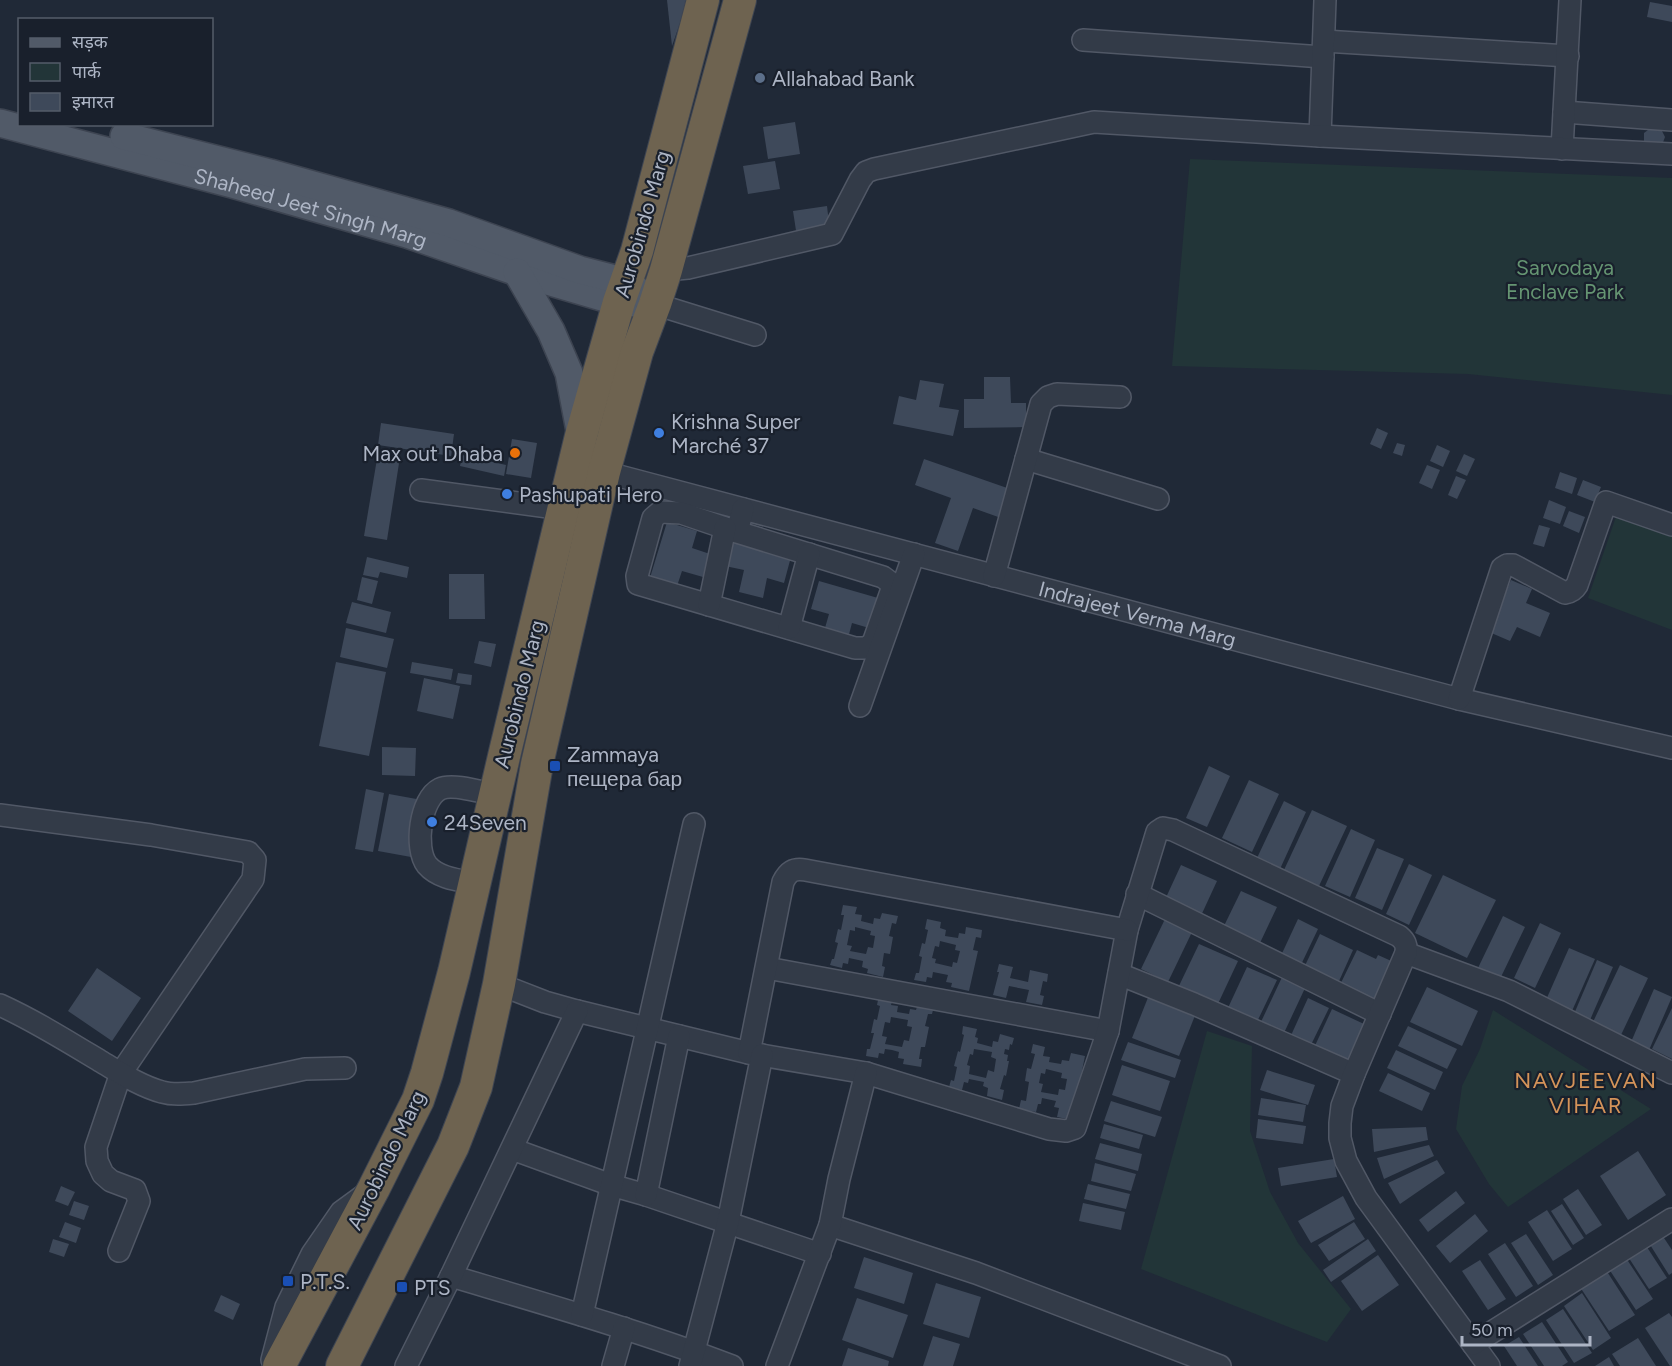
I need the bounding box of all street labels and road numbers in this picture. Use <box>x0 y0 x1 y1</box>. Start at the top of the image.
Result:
street label: Aurobindo Marg <box>609 148 675 300</box>
street label: Shaheed Jeet Singh Marg <box>192 162 431 253</box>
street label: Indrajeet Verma Marg <box>1036 575 1239 652</box>
street label: Aurobindo Marg <box>489 617 549 771</box>
street label: Aurobindo Marg <box>342 1086 430 1234</box>

